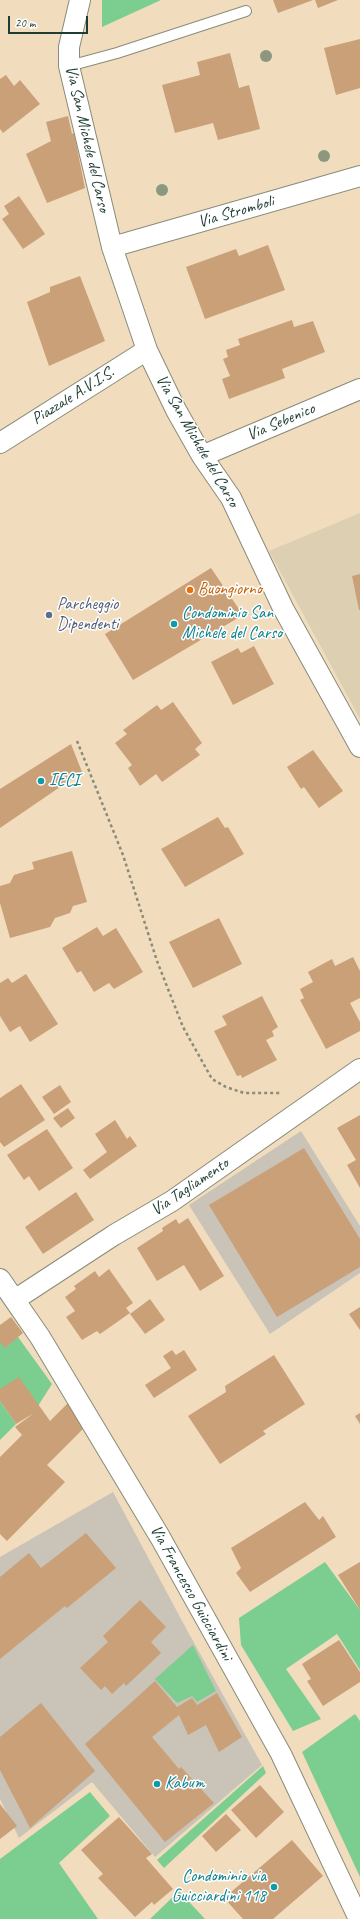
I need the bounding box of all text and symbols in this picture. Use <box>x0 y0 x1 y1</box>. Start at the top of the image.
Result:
scale bar <box>10 8 90 34</box>
text: 20 m <box>15 15 35 31</box>
street label: Via San Michele del Carso <box>60 64 114 214</box>
street label: Via Stromboli <box>196 191 276 233</box>
street label: Piazzale A.V.I.S. <box>28 363 118 429</box>
street label: Via San Michele del Carso <box>151 371 243 511</box>
street label: Via Sebenico <box>244 399 318 445</box>
place label: Buongiorno <box>198 580 262 600</box>
marker: Buongiorno <box>185 585 195 595</box>
place label: Parcheggio Dipendenti <box>57 595 119 635</box>
place label: Condominio San Michele del Carso <box>182 604 282 644</box>
marker: Parcheggio Dipendenti <box>44 610 54 620</box>
marker: Condominio San Michele del Carso <box>169 619 179 629</box>
place label: IECI <box>49 771 80 791</box>
marker: IECI <box>36 776 46 786</box>
street label: Via Tagliamento <box>147 1154 233 1220</box>
street label: Via Francesco Guicciardini <box>145 1522 237 1664</box>
place label: Kabum <box>165 1774 204 1794</box>
marker: Kabum <box>152 1779 162 1789</box>
place label: Condominio via Guicciardini 118 <box>172 1867 266 1907</box>
marker: Condominio via Guicciardini 118 <box>269 1882 279 1892</box>

